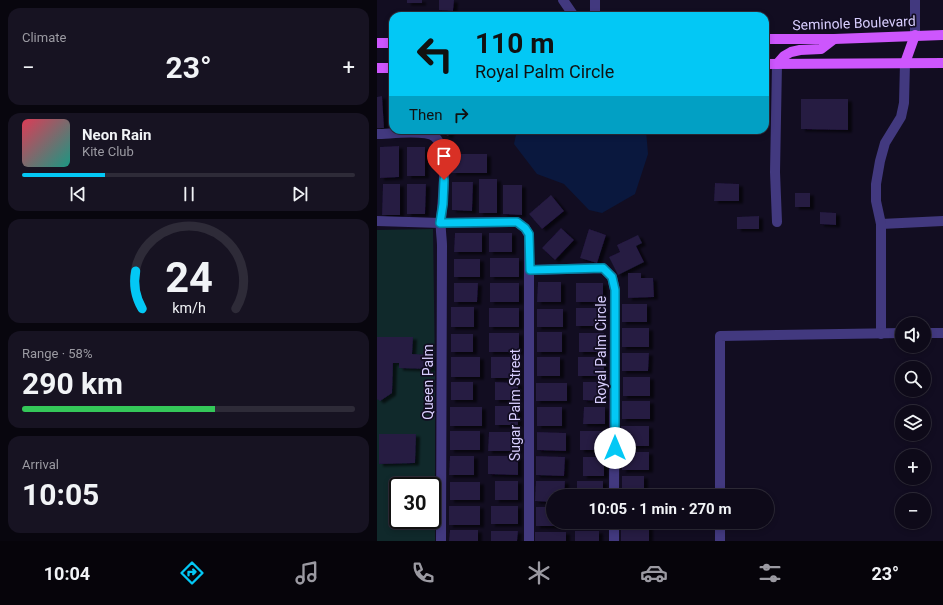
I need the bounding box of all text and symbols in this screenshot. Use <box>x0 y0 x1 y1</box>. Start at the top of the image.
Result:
street label: Seminole Boulevard <box>792 13 916 33</box>
text: 110 m <box>475 27 554 60</box>
icon: left <box>409 28 461 80</box>
text: Climate <box>22 30 66 45</box>
text: 23° <box>165 50 212 85</box>
text: − <box>22 55 35 80</box>
text: + <box>343 55 355 80</box>
text: Royal Palm Circle <box>475 61 614 82</box>
icon: right <box>450 104 472 126</box>
text: Then <box>409 106 442 124</box>
text: Neon Rain <box>82 126 151 144</box>
pin <box>427 139 461 180</box>
text: Kite Club <box>82 144 134 159</box>
icon: arrive <box>433 145 455 167</box>
icon: previous <box>67 183 89 205</box>
icon: pause <box>178 183 200 205</box>
icon: next <box>289 183 311 205</box>
text: 24 <box>165 252 212 301</box>
street label: Royal Palm Circle <box>593 296 609 404</box>
text: km/h <box>172 299 205 315</box>
map controls <box>895 317 931 529</box>
button: sound <box>895 317 931 353</box>
street label: Queen Palm <box>420 344 436 420</box>
text: Range · 58% <box>22 346 92 361</box>
street label: Sugar Palm Street <box>507 348 523 461</box>
button: search <box>895 361 931 397</box>
text: 290 km <box>22 366 123 401</box>
button: layers <box>895 405 931 441</box>
position arrow <box>594 427 636 469</box>
button: + <box>895 449 931 485</box>
text: Arrival <box>22 457 59 472</box>
text: 10:05 <box>22 477 99 512</box>
speed limit sign: 30 <box>389 477 441 529</box>
button: − <box>895 493 931 529</box>
text: 10:05 · 1 min · 270 m <box>589 500 731 518</box>
icon: directions <box>178 559 206 587</box>
icon: music <box>293 559 321 587</box>
icon: phone <box>409 559 437 587</box>
icon: climate <box>525 559 553 587</box>
icon: car <box>640 559 668 587</box>
icon: filters <box>756 559 784 587</box>
text: 10:04 <box>44 563 90 584</box>
text: 23° <box>871 563 899 584</box>

